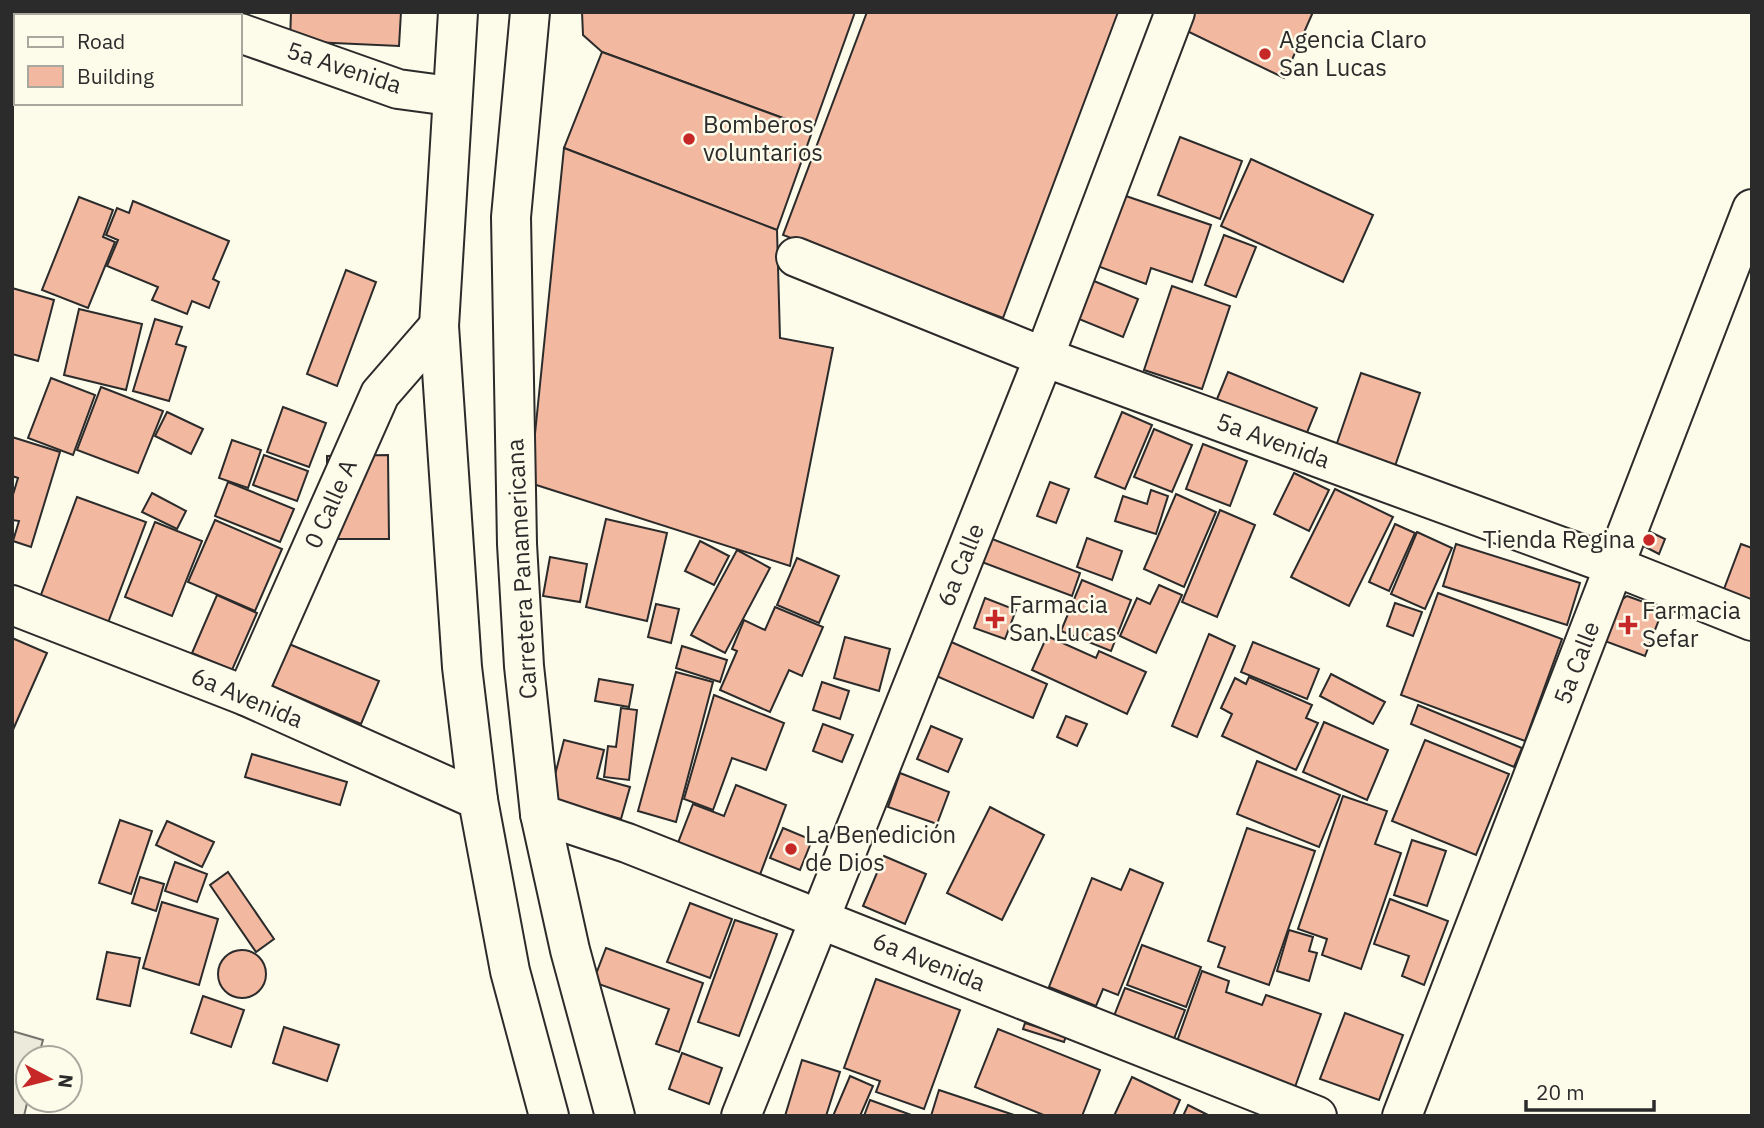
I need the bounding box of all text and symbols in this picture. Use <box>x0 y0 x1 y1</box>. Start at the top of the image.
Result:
legend <box>14 14 242 105</box>
place label: Agencia Claro San Lucas <box>1279 23 1427 83</box>
text: Road <box>77 27 125 55</box>
street label: 5a Avenida <box>283 33 406 101</box>
marker: Agencia Claro San Lucas <box>1257 46 1273 62</box>
text: Building <box>77 62 154 90</box>
place label: Bomberos voluntarios <box>703 108 823 168</box>
marker: Bomberos voluntarios <box>681 131 697 147</box>
street label: 5a Avenida <box>1212 405 1335 475</box>
street label: Carretera Panamericana <box>498 438 544 700</box>
street label: 0 Calle A <box>296 454 364 553</box>
street label: 6a Calle <box>929 518 991 611</box>
place label: Tienda Regina <box>1483 523 1635 555</box>
marker: Tienda Regina <box>1641 532 1657 548</box>
place label: Farmacia San Lucas <box>1009 588 1117 648</box>
place label: Farmacia Sefar <box>1642 594 1741 654</box>
marker: Farmacia San Lucas <box>987 611 1003 627</box>
street label: 5a Calle <box>1546 616 1607 709</box>
marker: Farmacia Sefar <box>1620 617 1636 633</box>
street label: 6a Avenida <box>186 659 309 735</box>
place label: La Benedición de Dios <box>805 818 956 878</box>
marker: La Benedición de Dios <box>783 841 799 857</box>
street label: 6a Avenida <box>868 924 991 998</box>
north arrow <box>14 1044 84 1114</box>
scale bar <box>1526 1068 1654 1112</box>
text: N <box>53 1073 79 1089</box>
text: 20 m <box>1536 1078 1585 1106</box>

